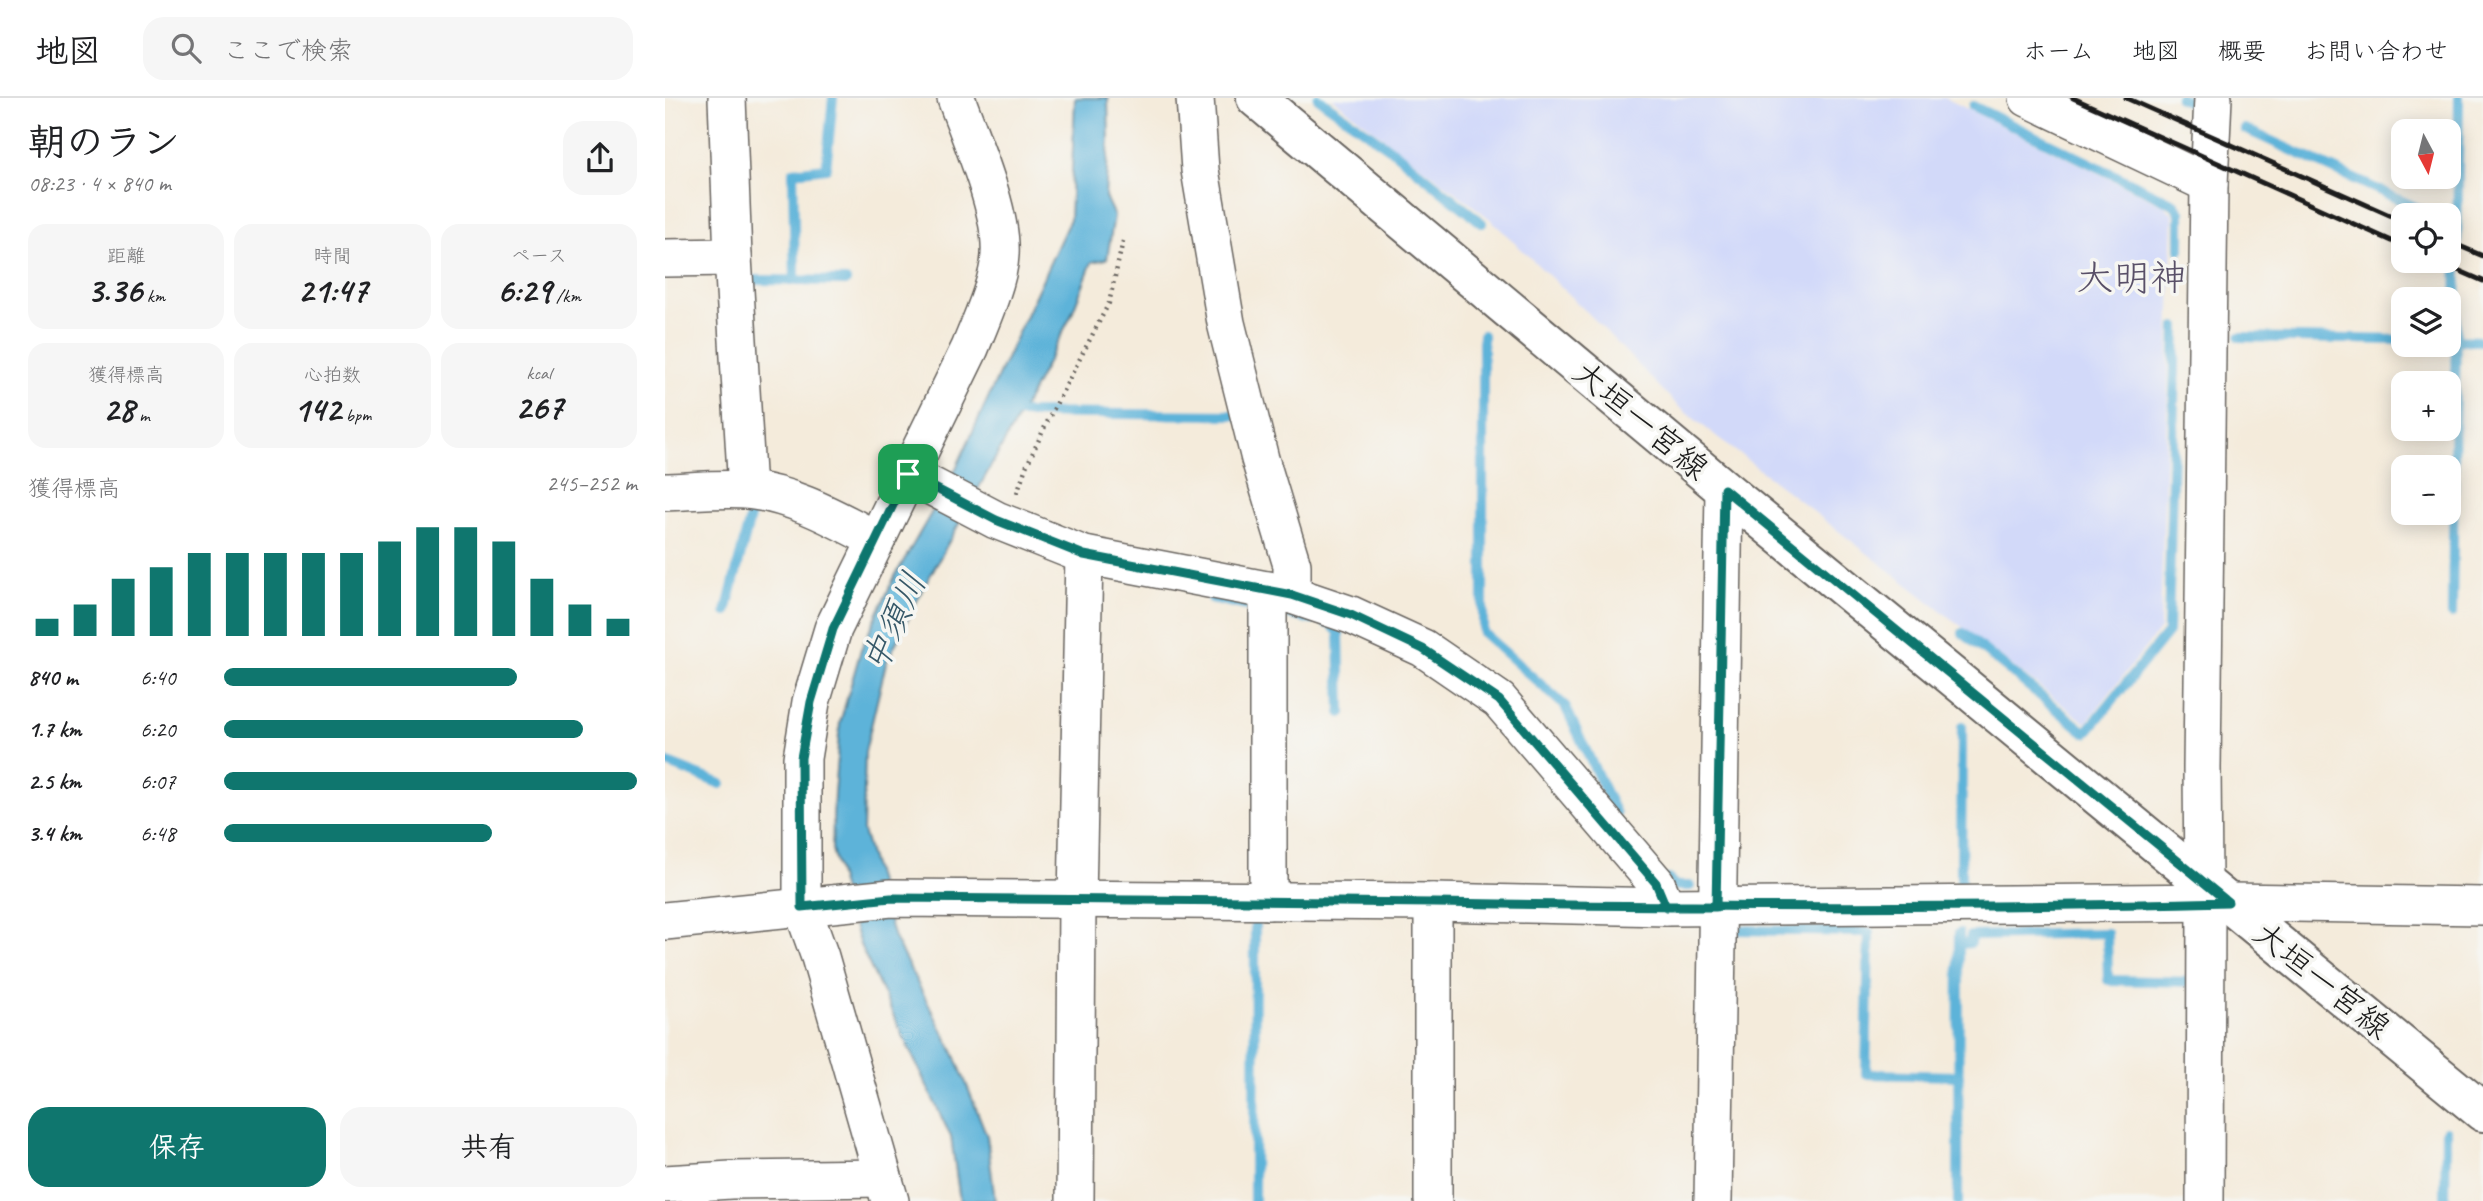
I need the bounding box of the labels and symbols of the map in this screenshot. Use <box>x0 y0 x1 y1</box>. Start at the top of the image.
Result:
north arrow <box>2391 119 2461 189</box>
district label: 大明神 <box>2077 254 2188 301</box>
street label: 大垣一宮線 <box>1564 351 1718 489</box>
pin <box>878 444 938 504</box>
water label: 中須川 <box>851 565 937 679</box>
street label: 大垣一宮線 <box>2245 912 2399 1048</box>

